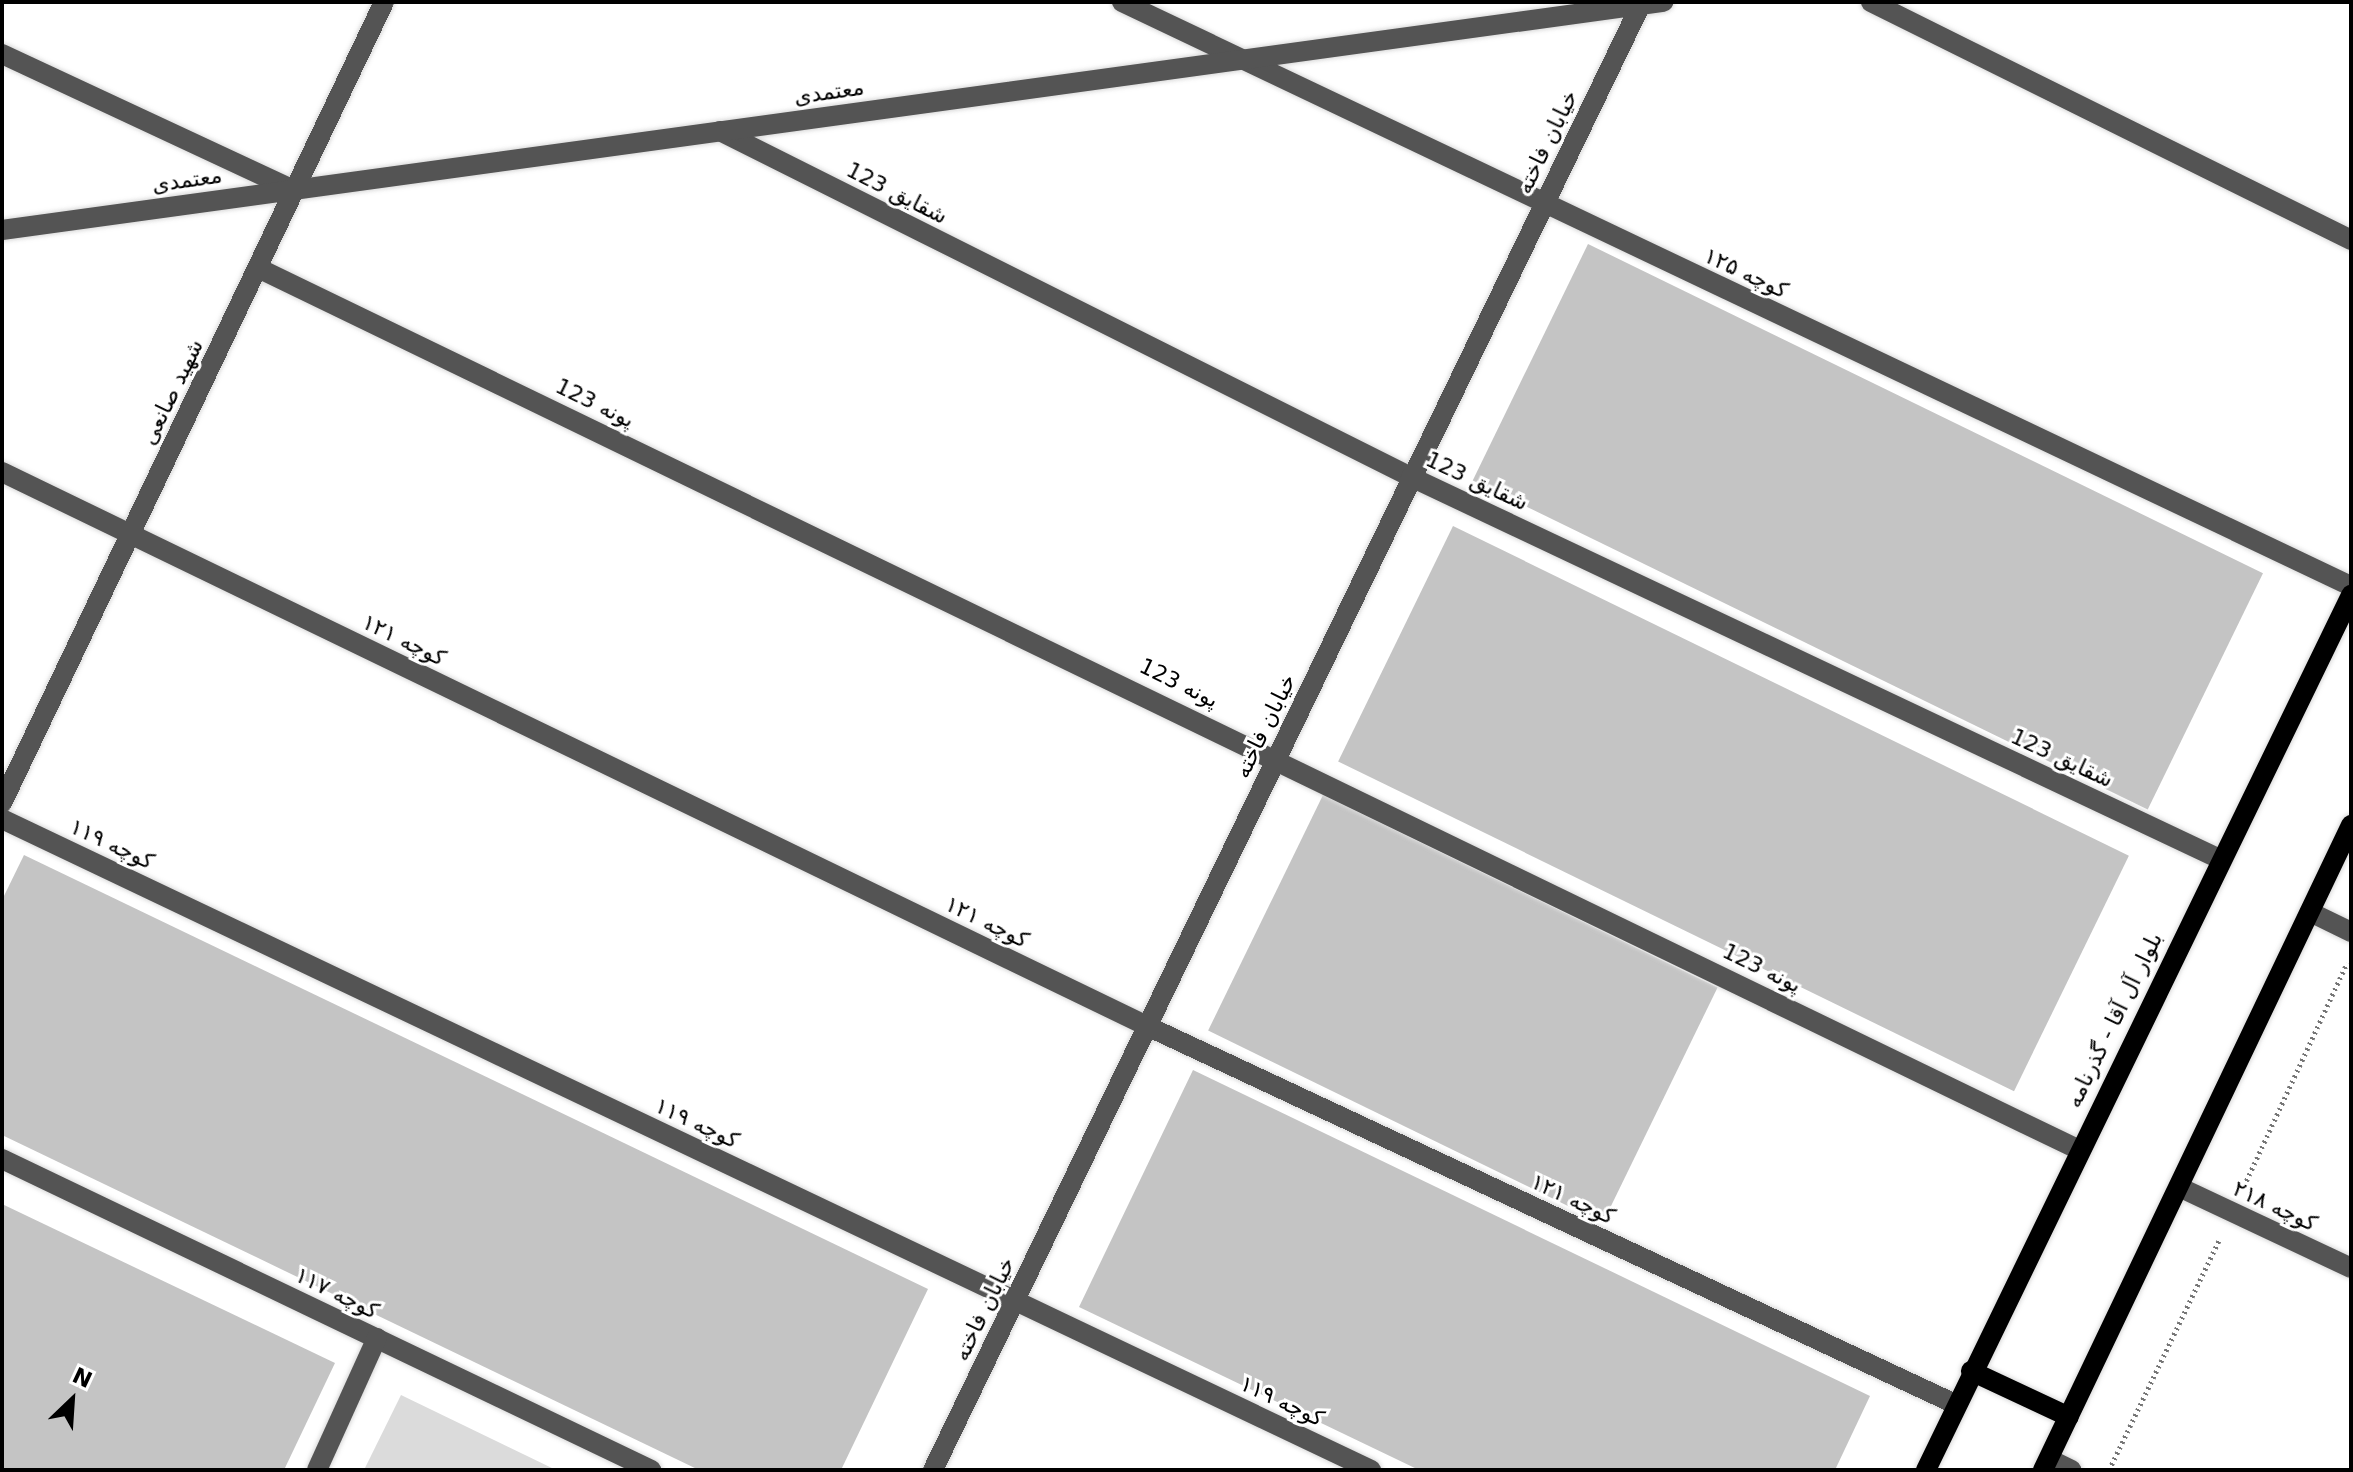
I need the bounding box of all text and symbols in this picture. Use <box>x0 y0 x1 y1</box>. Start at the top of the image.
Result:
street label: معتمدی <box>792 74 866 110</box>
street label: خیابان فاخته <box>1511 86 1583 198</box>
street label: 123 شقایق <box>842 156 952 230</box>
street label: معتمدی <box>150 162 224 198</box>
street label: کوچه ۱۲۵ <box>1700 242 1792 304</box>
street label: شهید صانعی <box>135 335 209 449</box>
street label: 123 پونه <box>551 373 639 433</box>
street label: 123 شقایق <box>1422 446 1532 516</box>
street label: کوچه ۱۲۱ <box>358 608 450 672</box>
street label: 123 پونه <box>1135 653 1223 713</box>
street label: خیابان فاخته <box>1229 670 1301 782</box>
street label: 123 شقایق <box>2007 723 2117 793</box>
street label: کوچه ۱۱۹ <box>66 813 158 875</box>
street label: کوچه ۱۲۱ <box>941 890 1033 954</box>
street label: بلوار آل آقا - گذرنامه <box>2060 928 2168 1112</box>
street label: 123 پونه <box>1718 938 1806 998</box>
street label: کوچه ۱۱۹ <box>651 1092 743 1154</box>
street label: کوچه ۱۲۱ <box>1527 1168 1619 1230</box>
street label: کوچه ۲۱۸ <box>2229 1175 2321 1237</box>
street label: خیابان فاخته <box>948 1253 1020 1365</box>
street label: کوچه ۱۱۷ <box>291 1261 383 1325</box>
north arrow <box>32 1360 112 1440</box>
text: N <box>69 1363 96 1393</box>
street label: کوچه ۱۱۹ <box>1236 1370 1328 1432</box>

